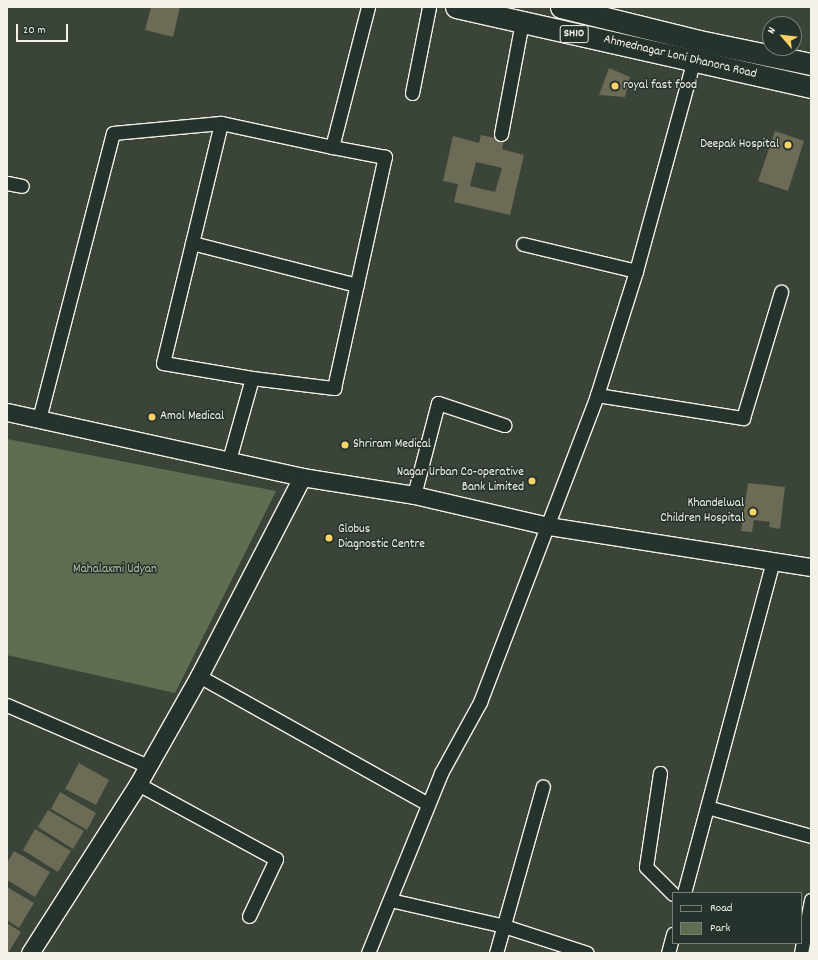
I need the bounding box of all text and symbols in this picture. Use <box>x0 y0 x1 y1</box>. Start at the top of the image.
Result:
scale bar <box>18 16 70 42</box>
north arrow <box>762 16 802 56</box>
text: 20 m <box>23 22 46 39</box>
road number: SH10 <box>559 24 589 44</box>
text: N <box>764 25 781 37</box>
street label: Ahmednagar Loni Dhanora Road <box>602 33 758 83</box>
place label: royal fast food <box>623 78 697 94</box>
marker: royal fast food <box>610 81 620 91</box>
place label: Deepak Hospital <box>700 137 779 153</box>
marker: Deepak Hospital <box>782 139 794 151</box>
place label: Amol Medical <box>160 409 224 425</box>
marker: Amol Medical <box>147 412 157 422</box>
place label: Shriram Medical <box>353 437 431 453</box>
marker: Shriram Medical <box>340 440 350 450</box>
place label: Nagar Urban Co-operative Bank Limited <box>397 466 524 497</box>
marker: Nagar Urban Co-operative Bank Limited <box>527 476 537 486</box>
place label: Khandelwal Children Hospital <box>660 497 744 528</box>
marker: Khandelwal Children Hospital <box>747 506 759 518</box>
place label: Globus Diagnostic Centre <box>338 523 425 554</box>
marker: Globus Diagnostic Centre <box>323 532 335 544</box>
park label: Mahalaxmi Udyan <box>73 562 157 578</box>
legend <box>672 892 802 944</box>
text: Road <box>710 900 732 917</box>
text: Park <box>710 920 730 937</box>

